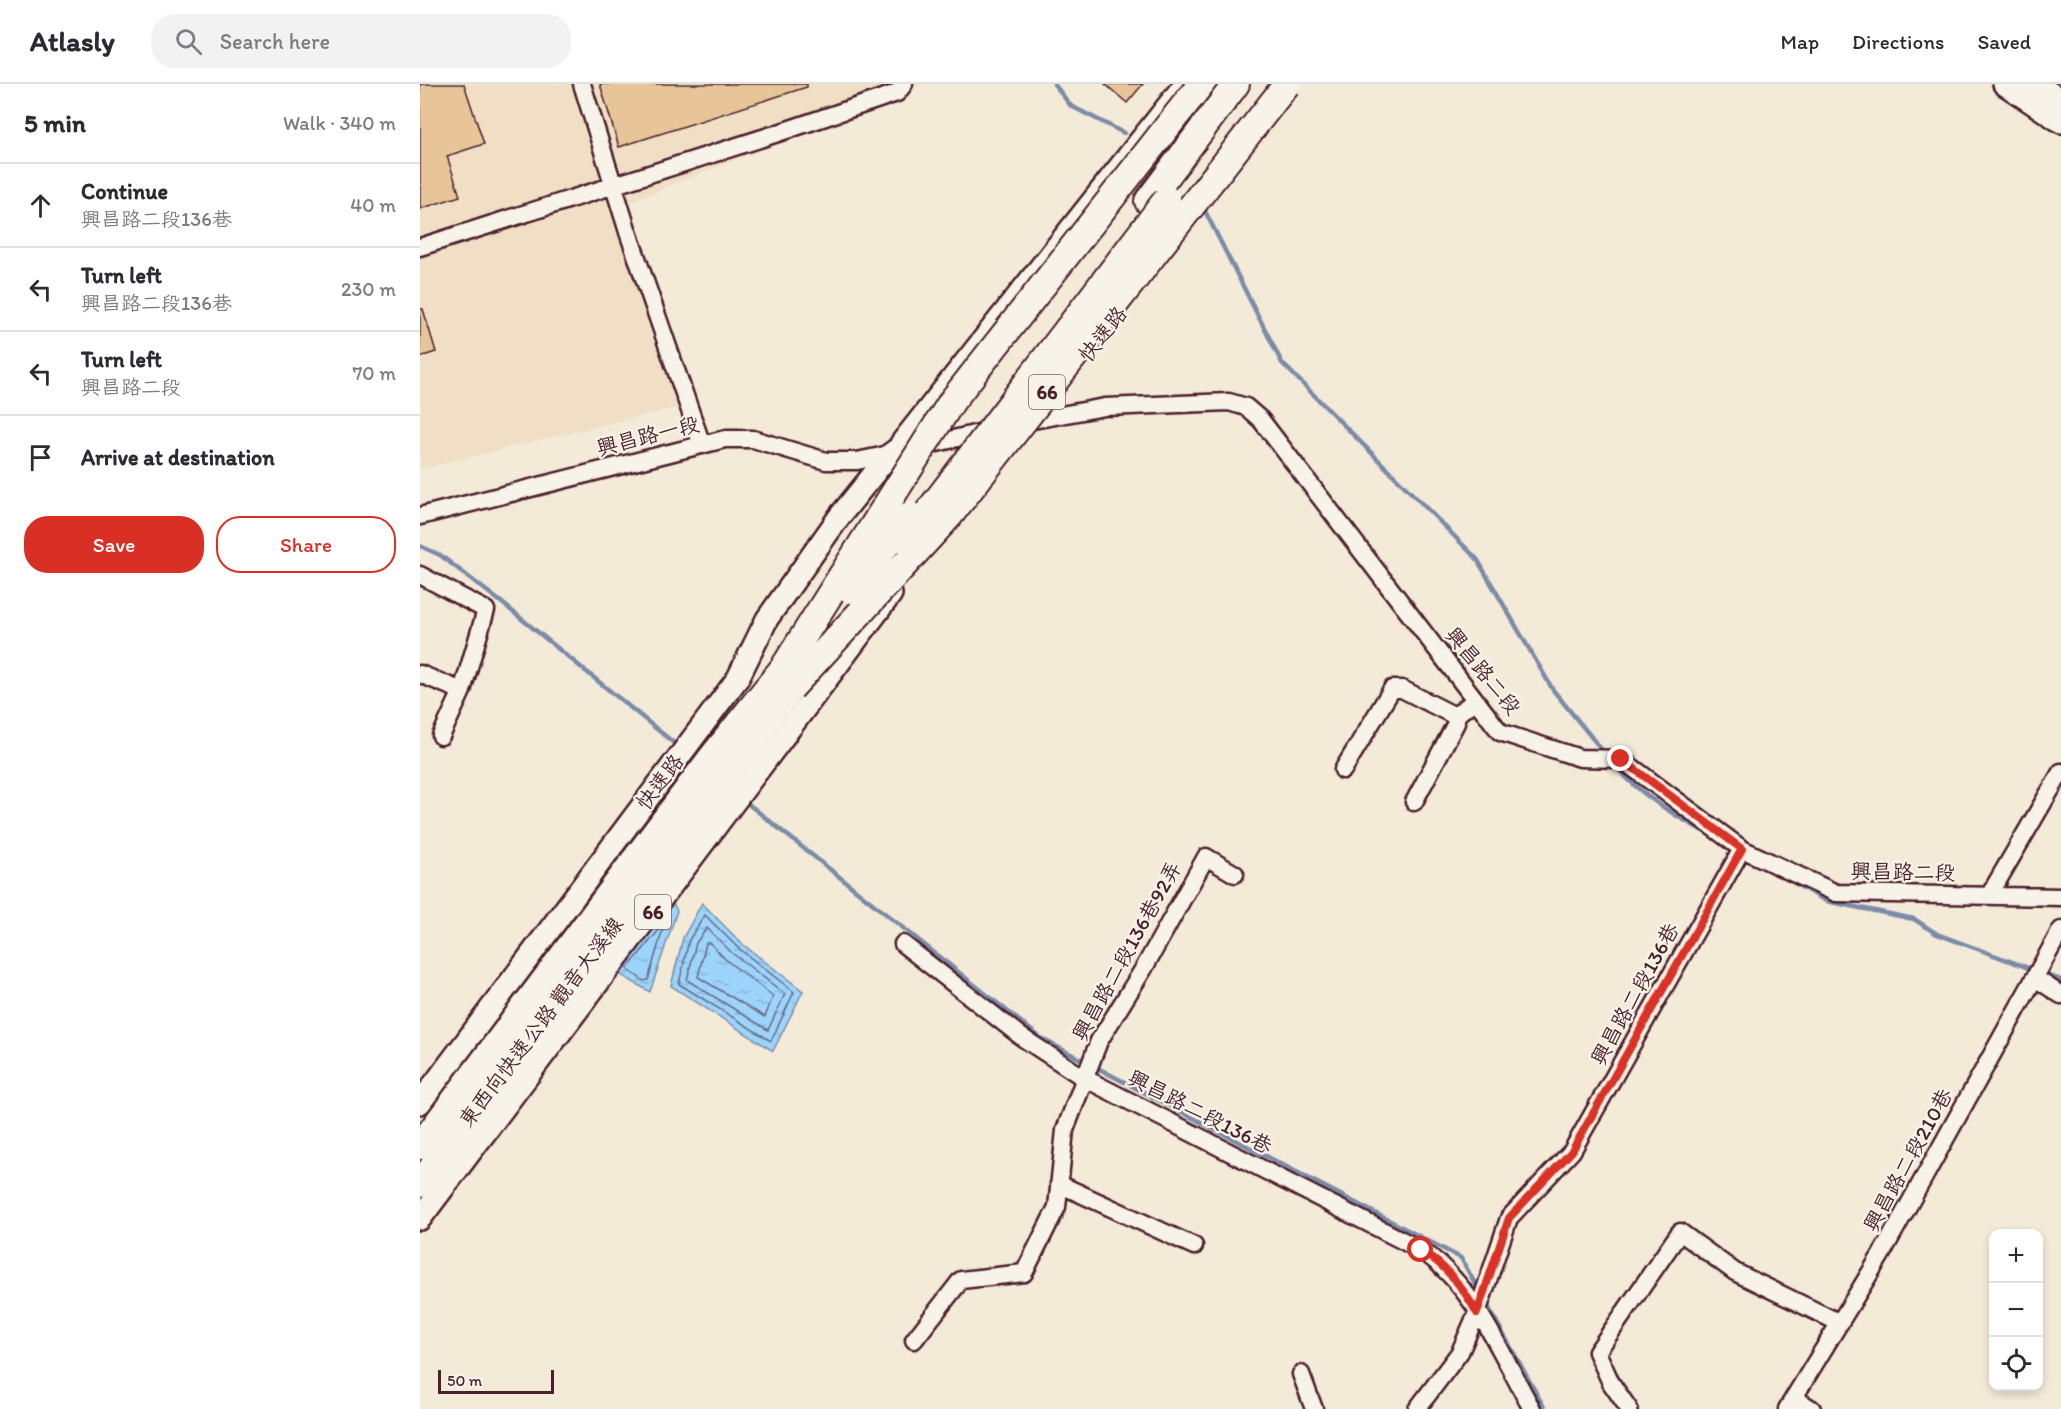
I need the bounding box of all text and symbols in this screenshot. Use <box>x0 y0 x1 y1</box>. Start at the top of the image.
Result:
search box <box>151 14 571 68</box>
text: Atlasly <box>30 24 115 58</box>
icon: search <box>172 25 205 58</box>
text: Search here <box>220 28 330 55</box>
text: Map <box>1781 29 1819 54</box>
text: Directions <box>1852 29 1944 54</box>
text: Saved <box>1977 29 2031 54</box>
text: 5 min <box>24 107 86 139</box>
text: Walk · 340 m <box>283 111 396 135</box>
text: Continue <box>81 178 168 205</box>
icon: ahead <box>24 189 57 222</box>
text: 40 m <box>350 193 396 217</box>
text: 興昌路二段136巷 <box>81 207 232 231</box>
text: Turn left <box>81 262 162 289</box>
icon: left <box>24 273 57 306</box>
text: 230 m <box>341 277 396 301</box>
text: 興昌路二段136巷 <box>81 291 232 315</box>
street label: 快速路 <box>1073 301 1132 366</box>
text: Turn left <box>81 346 162 373</box>
icon: left <box>24 357 57 390</box>
text: 70 m <box>352 361 396 385</box>
text: 興昌路二段 <box>81 375 181 399</box>
road number: 66 <box>1029 375 1065 409</box>
street label: 興昌路一段 <box>594 411 702 460</box>
icon: arrive <box>24 441 57 474</box>
text: Arrive at destination <box>81 444 275 471</box>
button: Save <box>24 516 204 573</box>
button: Share <box>216 516 396 573</box>
street label: 興昌路二段 <box>1441 622 1526 719</box>
route end <box>1607 745 1633 771</box>
street label: 快速路 <box>631 749 689 814</box>
street label: 興昌路二段136巷92弄 <box>1067 857 1186 1045</box>
street label: 興昌路二段 <box>1850 858 1956 885</box>
road number: 66 <box>635 895 671 929</box>
street label: 東西向快速公路 觀音大溪線 <box>453 912 628 1132</box>
street label: 興昌路二段136巷 <box>1585 918 1684 1069</box>
street label: 興昌路二段136巷 <box>1124 1064 1276 1159</box>
street label: 興昌路二段210巷 <box>1858 1084 1957 1236</box>
map controls <box>1989 1229 2043 1391</box>
button: + <box>1989 1229 2043 1283</box>
route start <box>1407 1236 1433 1262</box>
button: − <box>1989 1283 2043 1337</box>
button: locate <box>1989 1337 2043 1391</box>
scale bar <box>438 1367 554 1394</box>
text: 50 m <box>447 1371 482 1390</box>

